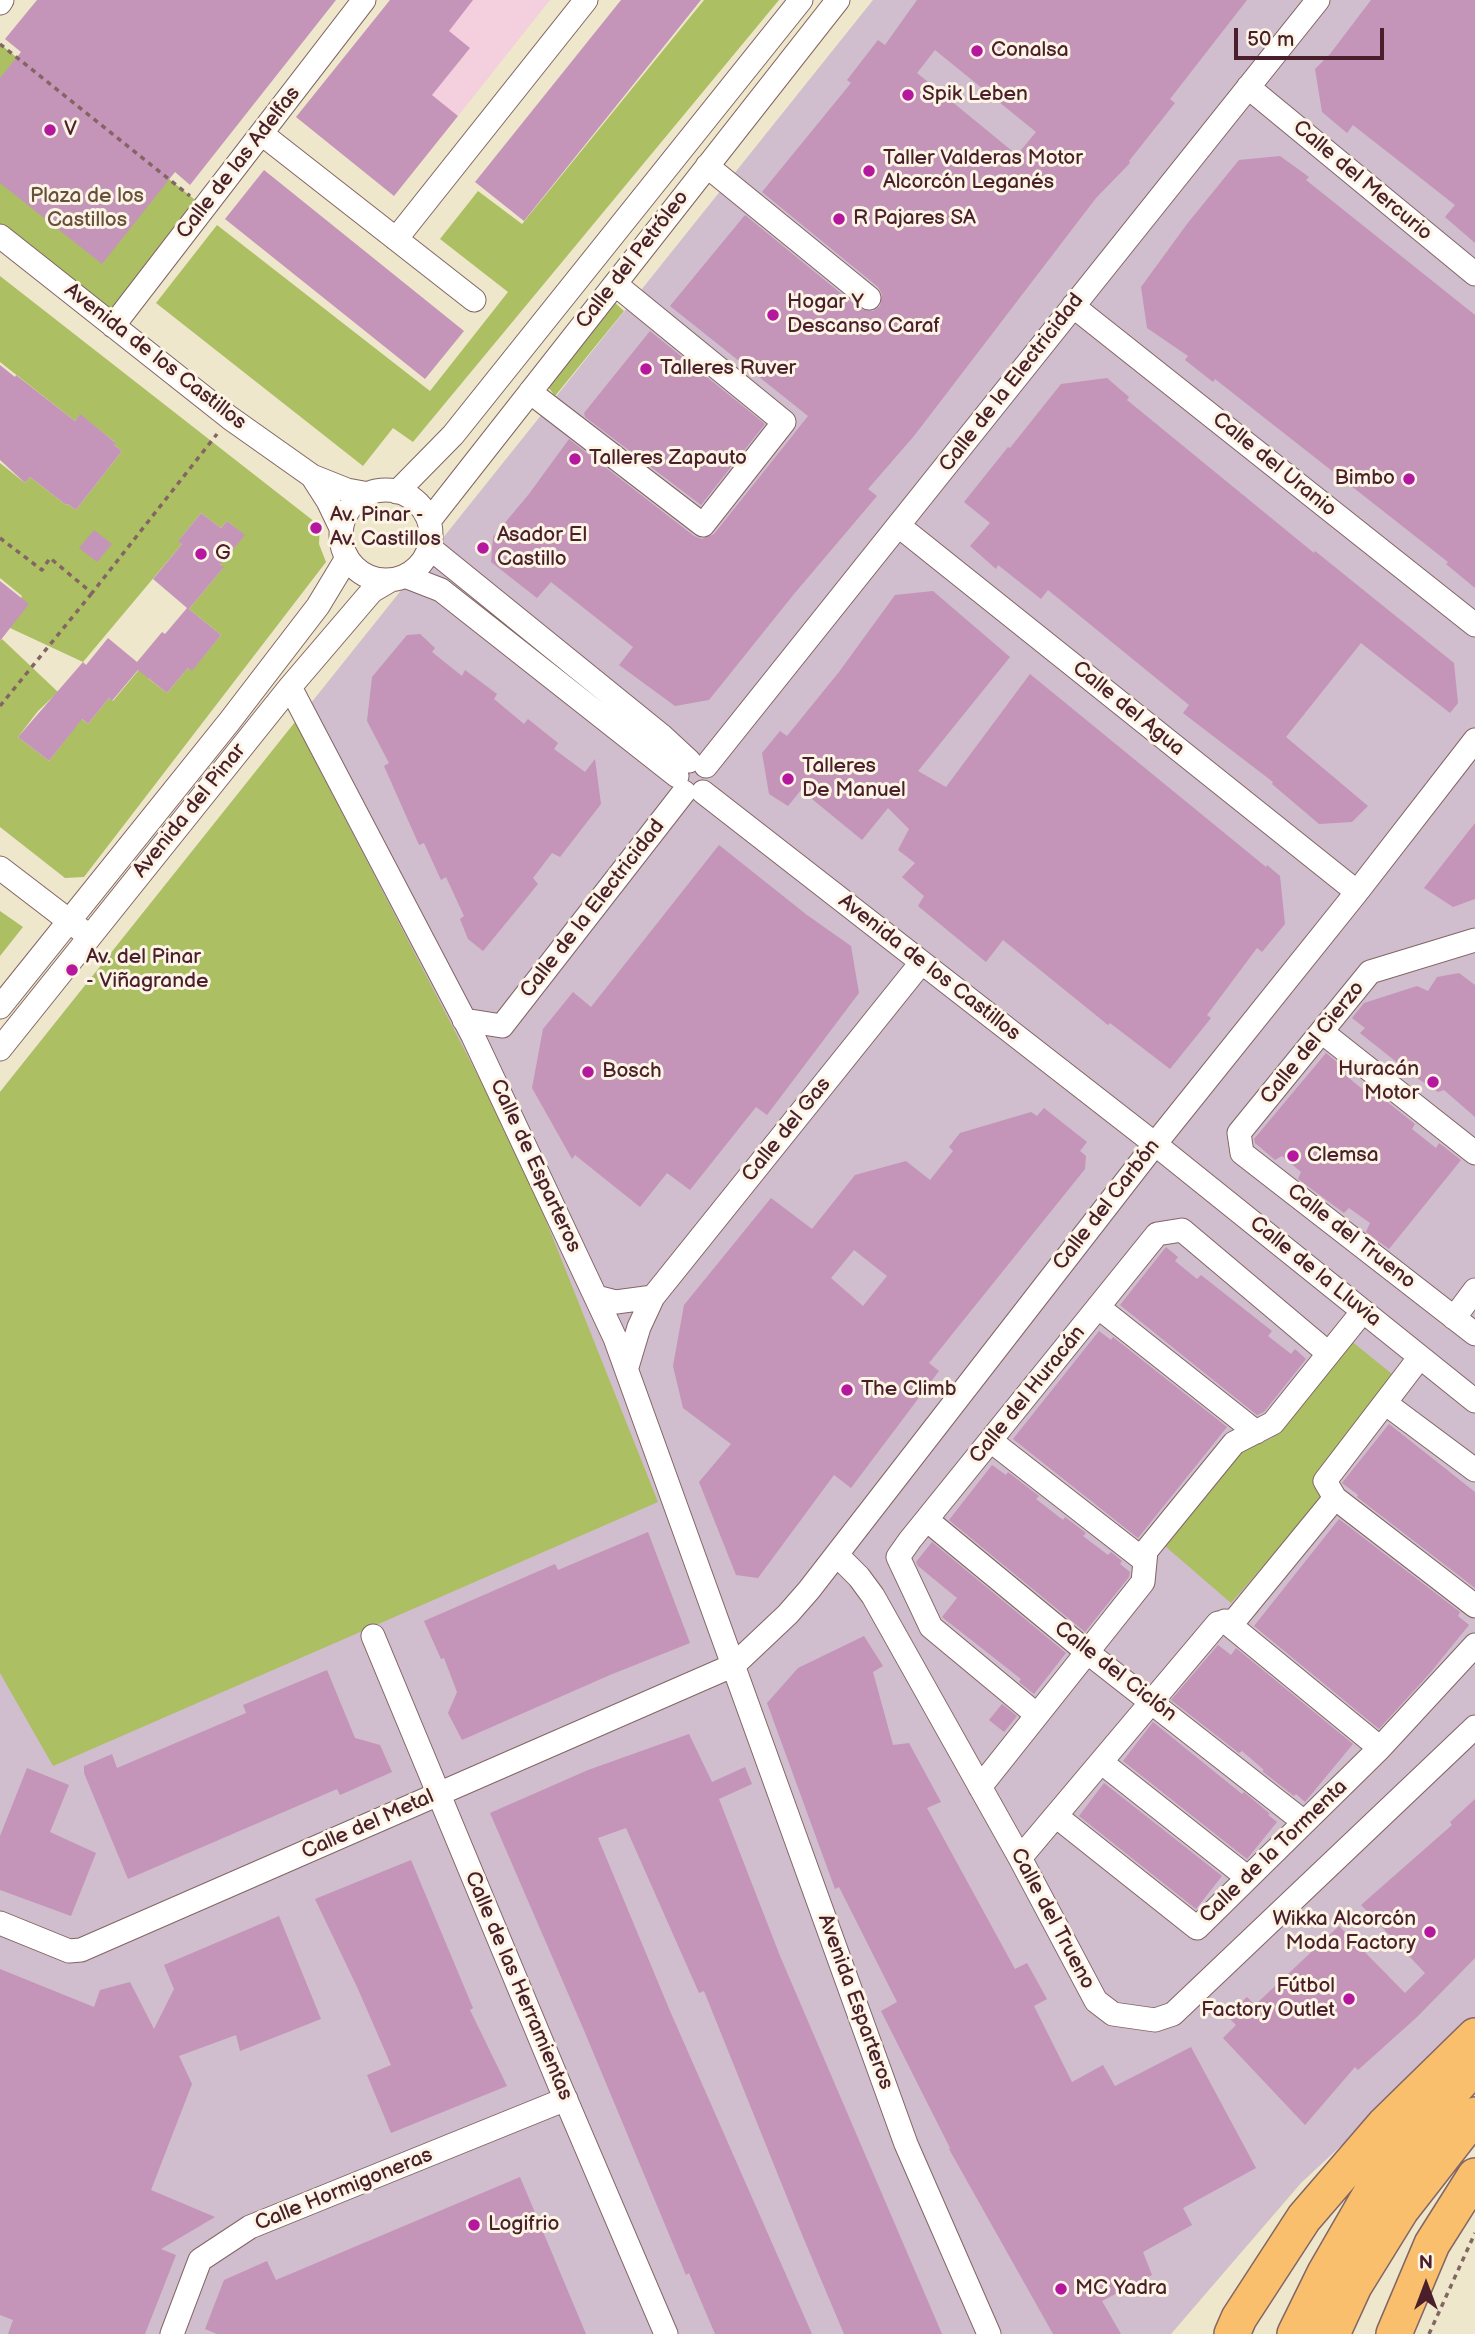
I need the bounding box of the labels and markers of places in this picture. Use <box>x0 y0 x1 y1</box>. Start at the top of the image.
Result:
place label: Conalsa <box>991 38 1069 64</box>
marker: Conalsa <box>969 43 985 59</box>
place label: Spik Leben <box>922 82 1028 108</box>
marker: Spik Leben <box>900 87 916 103</box>
place label: V <box>64 117 77 143</box>
marker: V <box>42 122 58 138</box>
place label: Taller Valderas Motor Alcorcón Leganés <box>883 146 1083 196</box>
marker: Taller Valderas Motor Alcorcón Leganés <box>861 163 877 179</box>
place label: R Pajares SA <box>853 206 976 232</box>
marker: R Pajares SA <box>831 211 847 227</box>
place label: Hogar Y Descanso Caraf <box>787 290 940 340</box>
marker: Hogar Y Descanso Caraf <box>765 307 781 323</box>
place label: Talleres Ruver <box>660 356 796 382</box>
marker: Talleres Ruver <box>638 361 654 377</box>
place label: Talleres Zapauto <box>589 446 747 472</box>
marker: Talleres Zapauto <box>567 451 583 467</box>
place label: Bimbo <box>1334 466 1395 492</box>
marker: Bimbo <box>1401 471 1417 487</box>
place label: Av. Pinar - Av. Castillos <box>330 503 441 553</box>
marker: Av. Pinar - Av. Castillos <box>308 520 324 536</box>
place label: Asador El Castillo <box>497 523 587 573</box>
marker: Asador El Castillo <box>475 540 491 556</box>
place label: G <box>215 541 231 567</box>
marker: G <box>193 546 209 562</box>
place label: Talleres De Manuel <box>802 754 906 804</box>
marker: Talleres De Manuel <box>780 771 796 787</box>
place label: Av. del Pinar - Viñagrande <box>86 945 208 995</box>
marker: Av. del Pinar - Viñagrande <box>64 962 80 978</box>
place label: Huracán Motor <box>1338 1057 1419 1107</box>
place label: Bosch <box>602 1059 661 1085</box>
marker: Bosch <box>580 1064 596 1080</box>
marker: Huracán Motor <box>1425 1074 1441 1090</box>
place label: Clemsa <box>1307 1143 1379 1169</box>
marker: Clemsa <box>1285 1148 1301 1164</box>
place label: The Climb <box>861 1377 957 1403</box>
marker: The Climb <box>839 1382 855 1398</box>
place label: Wikka Alcorcón Moda Factory <box>1273 1907 1416 1957</box>
marker: Wikka Alcorcón Moda Factory <box>1422 1924 1438 1940</box>
place label: Fútbol Factory Outlet <box>1201 1974 1335 2024</box>
marker: Fútbol Factory Outlet <box>1341 1991 1357 2007</box>
place label: Logifrio <box>488 2212 559 2238</box>
marker: Logifrio <box>466 2217 482 2233</box>
place label: MC Yadra <box>1075 2276 1167 2302</box>
marker: MC Yadra <box>1053 2281 1069 2297</box>

